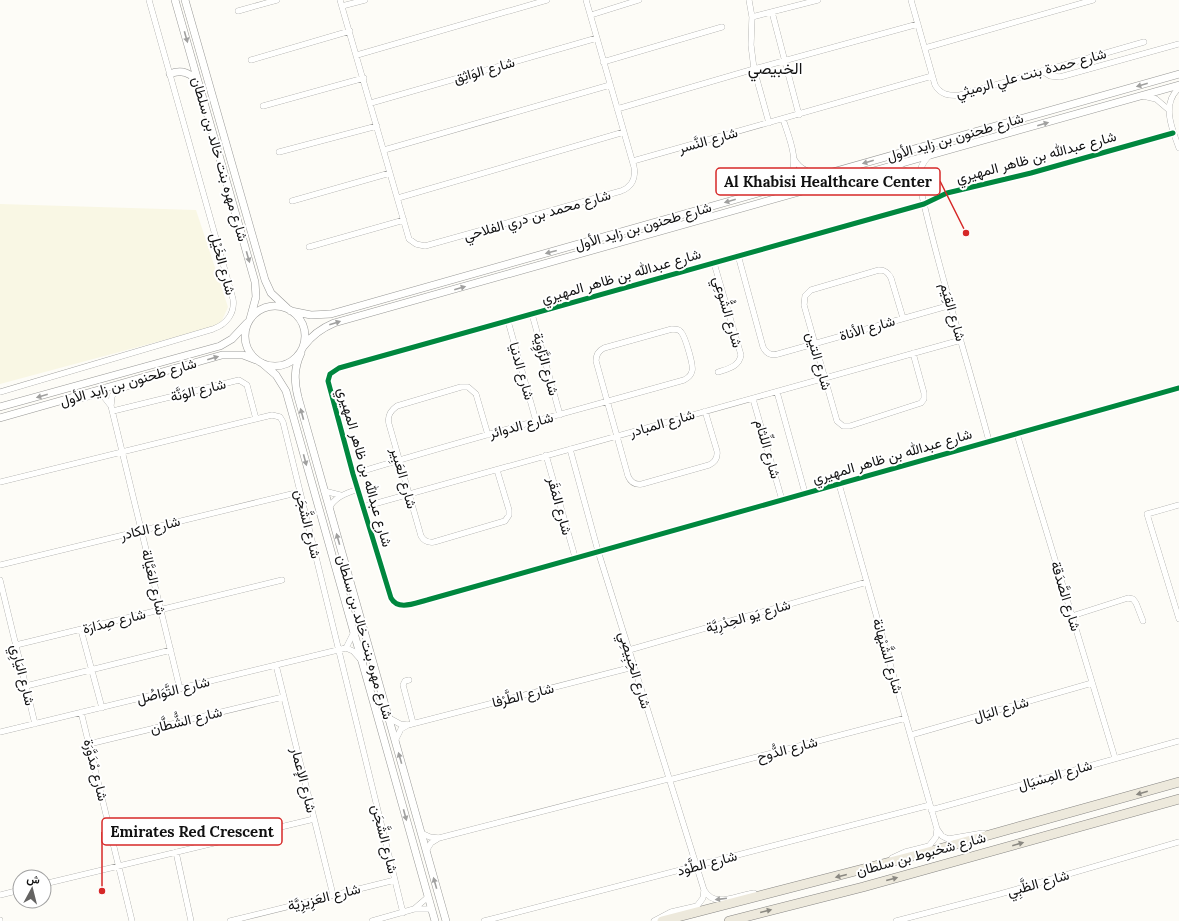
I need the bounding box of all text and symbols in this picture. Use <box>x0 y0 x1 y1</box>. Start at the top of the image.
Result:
one-way arrow <box>183 32 189 44</box>
street label: شارع حمدة بنت علي الرميثي <box>954 44 1109 105</box>
street label: شارع الوَاثِق <box>451 53 517 89</box>
district label: الخبيصي <box>748 58 802 82</box>
street label: شارع مهره بنت خالد بن سلطان <box>186 75 252 244</box>
one-way arrow <box>1135 82 1148 88</box>
street label: شارع طحنون بن زايد الأول <box>885 109 1026 167</box>
one-way arrow <box>1037 120 1050 126</box>
street label: شارع النَّسر <box>675 123 740 159</box>
street label: شارع عبدالله بن ظاهر المهيري <box>954 127 1119 190</box>
one-way arrow <box>862 159 874 165</box>
callout: Al Khabisi Healthcare Center <box>716 168 940 195</box>
text: Al Khabisi Healthcare Center <box>724 172 933 191</box>
street label: شارع محمد بن دري الفلاحي <box>461 185 613 247</box>
street label: شارع طحنون بن زايد الأول <box>573 198 714 256</box>
one-way arrow <box>724 199 736 205</box>
street label: شارع الخَيْل <box>204 231 240 298</box>
street label: شارع عبدالله بن ظاهر المهيري <box>539 245 704 310</box>
one-way arrow <box>545 249 557 255</box>
one-way arrow <box>245 251 251 263</box>
street label: شارع الشُّوعِي <box>706 274 748 351</box>
street label: شارع القِيَم <box>934 281 970 344</box>
one-way arrow <box>454 285 466 291</box>
street label: شارع الأناة <box>837 311 898 346</box>
one-way arrow <box>329 320 341 326</box>
street label: شارع الزَّاوِيَة <box>526 330 563 398</box>
street label: شارع التين <box>800 330 836 393</box>
street label: شارع الدنيا <box>503 340 539 403</box>
street label: شارع طحنون بن زايد الأول <box>58 354 199 412</box>
one-way arrow <box>207 355 219 361</box>
street label: شارع الوَنَّة <box>168 374 228 408</box>
street label: شارع عبدالله بن ظاهر المهيري <box>331 385 396 550</box>
one-way arrow <box>36 393 48 399</box>
street label: شارع المبادر <box>626 405 697 443</box>
one-way arrow <box>299 408 305 420</box>
street label: شارع الدوائر <box>486 408 556 444</box>
street label: شارع اللِّثام <box>749 417 786 481</box>
street label: شارع عبدالله بن ظاهر المهيري <box>810 425 975 490</box>
street label: شارع العَبِير <box>384 444 421 511</box>
one-way arrow <box>302 455 308 467</box>
street label: شارع المَقَر <box>541 474 576 538</box>
street label: شارع الشَّجَن <box>289 487 326 561</box>
street label: شارع الكادر <box>117 512 182 546</box>
one-way arrow <box>335 533 341 545</box>
street label: شارع العَيَّالة <box>136 547 170 617</box>
street label: شارع مهره بنت خالد بن سلطان <box>331 553 397 722</box>
street label: شارع الصَّدَقة <box>1045 559 1085 634</box>
street label: شارع يَو الحِدْرِيَّة <box>703 595 793 639</box>
street label: شارع صِدَارَة <box>81 604 148 639</box>
street label: شارع الشَّبْهانة <box>867 616 909 696</box>
street label: شارع الخِبِيصِي <box>612 629 655 712</box>
street label: شارع اليَارِي <box>4 642 39 708</box>
street label: شارع التَّوَاصُل <box>135 672 212 710</box>
street label: شارع الطَّرْفا <box>490 677 556 713</box>
street label: شارع اليَال <box>971 693 1031 727</box>
street label: شارع الشُّطَّان <box>148 701 224 740</box>
street label: شارع الدُّوح <box>755 732 820 768</box>
street label: شارع مْدَوَّرَة <box>78 737 112 803</box>
street label: شارع الإعمار <box>285 744 321 815</box>
one-way arrow <box>397 752 403 764</box>
street label: شارع المِسْيَال <box>1016 756 1095 796</box>
one-way arrow <box>1135 790 1147 796</box>
street label: شارع الشَّجَن <box>366 802 403 876</box>
one-way arrow <box>402 809 408 821</box>
callout: Emirates Red Crescent <box>102 818 282 845</box>
text: Emirates Red Crescent <box>110 822 275 841</box>
street label: شارع شخبوط بن سلطان <box>854 828 988 882</box>
one-way arrow <box>1011 841 1024 847</box>
street label: شارع الطَّوْد <box>675 845 740 882</box>
street label: شارع الظَّبِي <box>1004 864 1072 903</box>
north arrow <box>12 869 52 909</box>
text: ش <box>26 871 41 887</box>
one-way arrow <box>835 873 847 879</box>
one-way arrow <box>886 875 898 881</box>
one-way arrow <box>432 877 438 889</box>
street label: شارع العَزِيزِيَّة <box>286 879 363 917</box>
one-way arrow <box>715 896 727 902</box>
one-way arrow <box>760 908 773 914</box>

